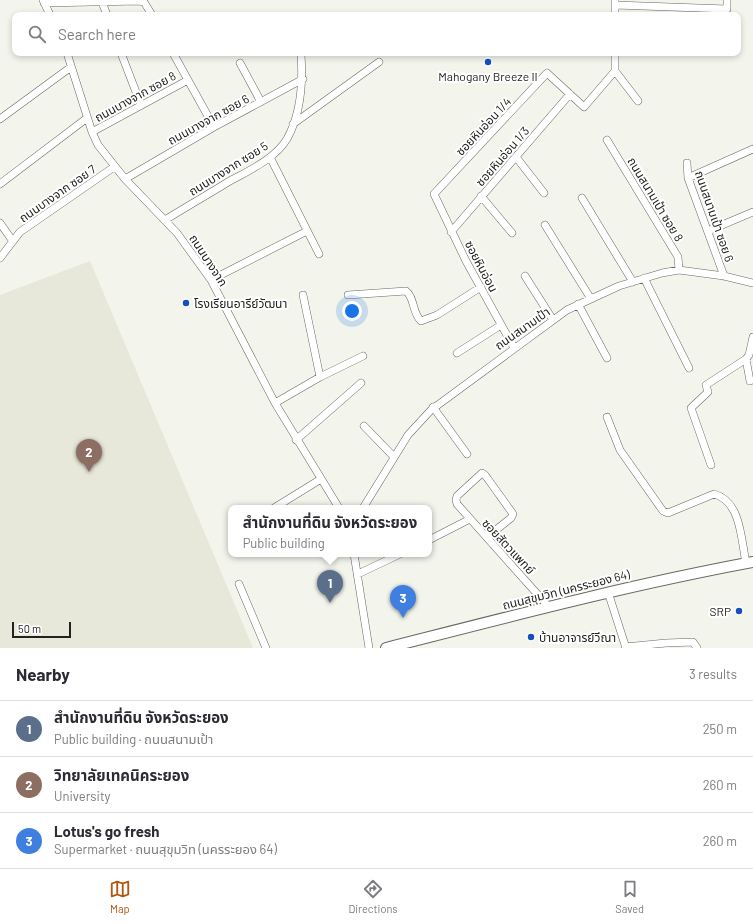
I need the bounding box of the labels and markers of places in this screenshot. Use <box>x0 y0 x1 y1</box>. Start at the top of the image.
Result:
marker: Mahogany Breeze II <box>483 57 493 67</box>
place label: Mahogany Breeze II <box>438 69 538 83</box>
place label: โรงเรียนอารีย์วัฒนา <box>194 296 287 310</box>
marker: โรงเรียนอารีย์วัฒนา <box>181 298 191 308</box>
pin: 2 <box>76 439 102 472</box>
pin: 1 <box>317 570 343 603</box>
pin: 3 <box>390 585 416 618</box>
place label: SRP <box>710 604 731 618</box>
marker: SRP <box>734 606 744 616</box>
place label: บ้านอาจารย์วีณา <box>539 630 616 644</box>
marker: บ้านอาจารย์วีณา <box>526 632 536 642</box>

